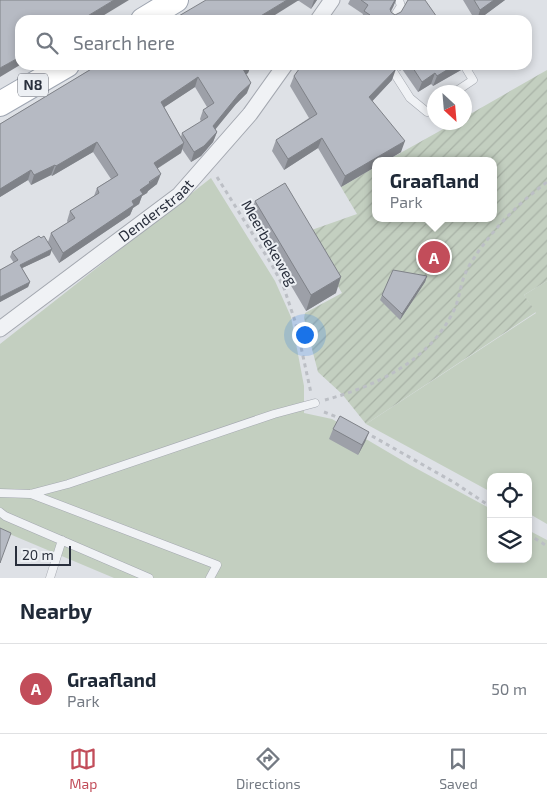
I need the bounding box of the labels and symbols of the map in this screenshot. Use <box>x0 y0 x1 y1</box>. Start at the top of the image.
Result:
road number: N8 <box>18 74 48 96</box>
north arrow <box>427 85 472 130</box>
street label: Denderstraat <box>114 175 197 245</box>
street label: Meerbekeweg <box>238 196 302 289</box>
pin: A <box>418 238 450 276</box>
your location <box>292 322 318 348</box>
scale bar <box>15 543 71 566</box>

